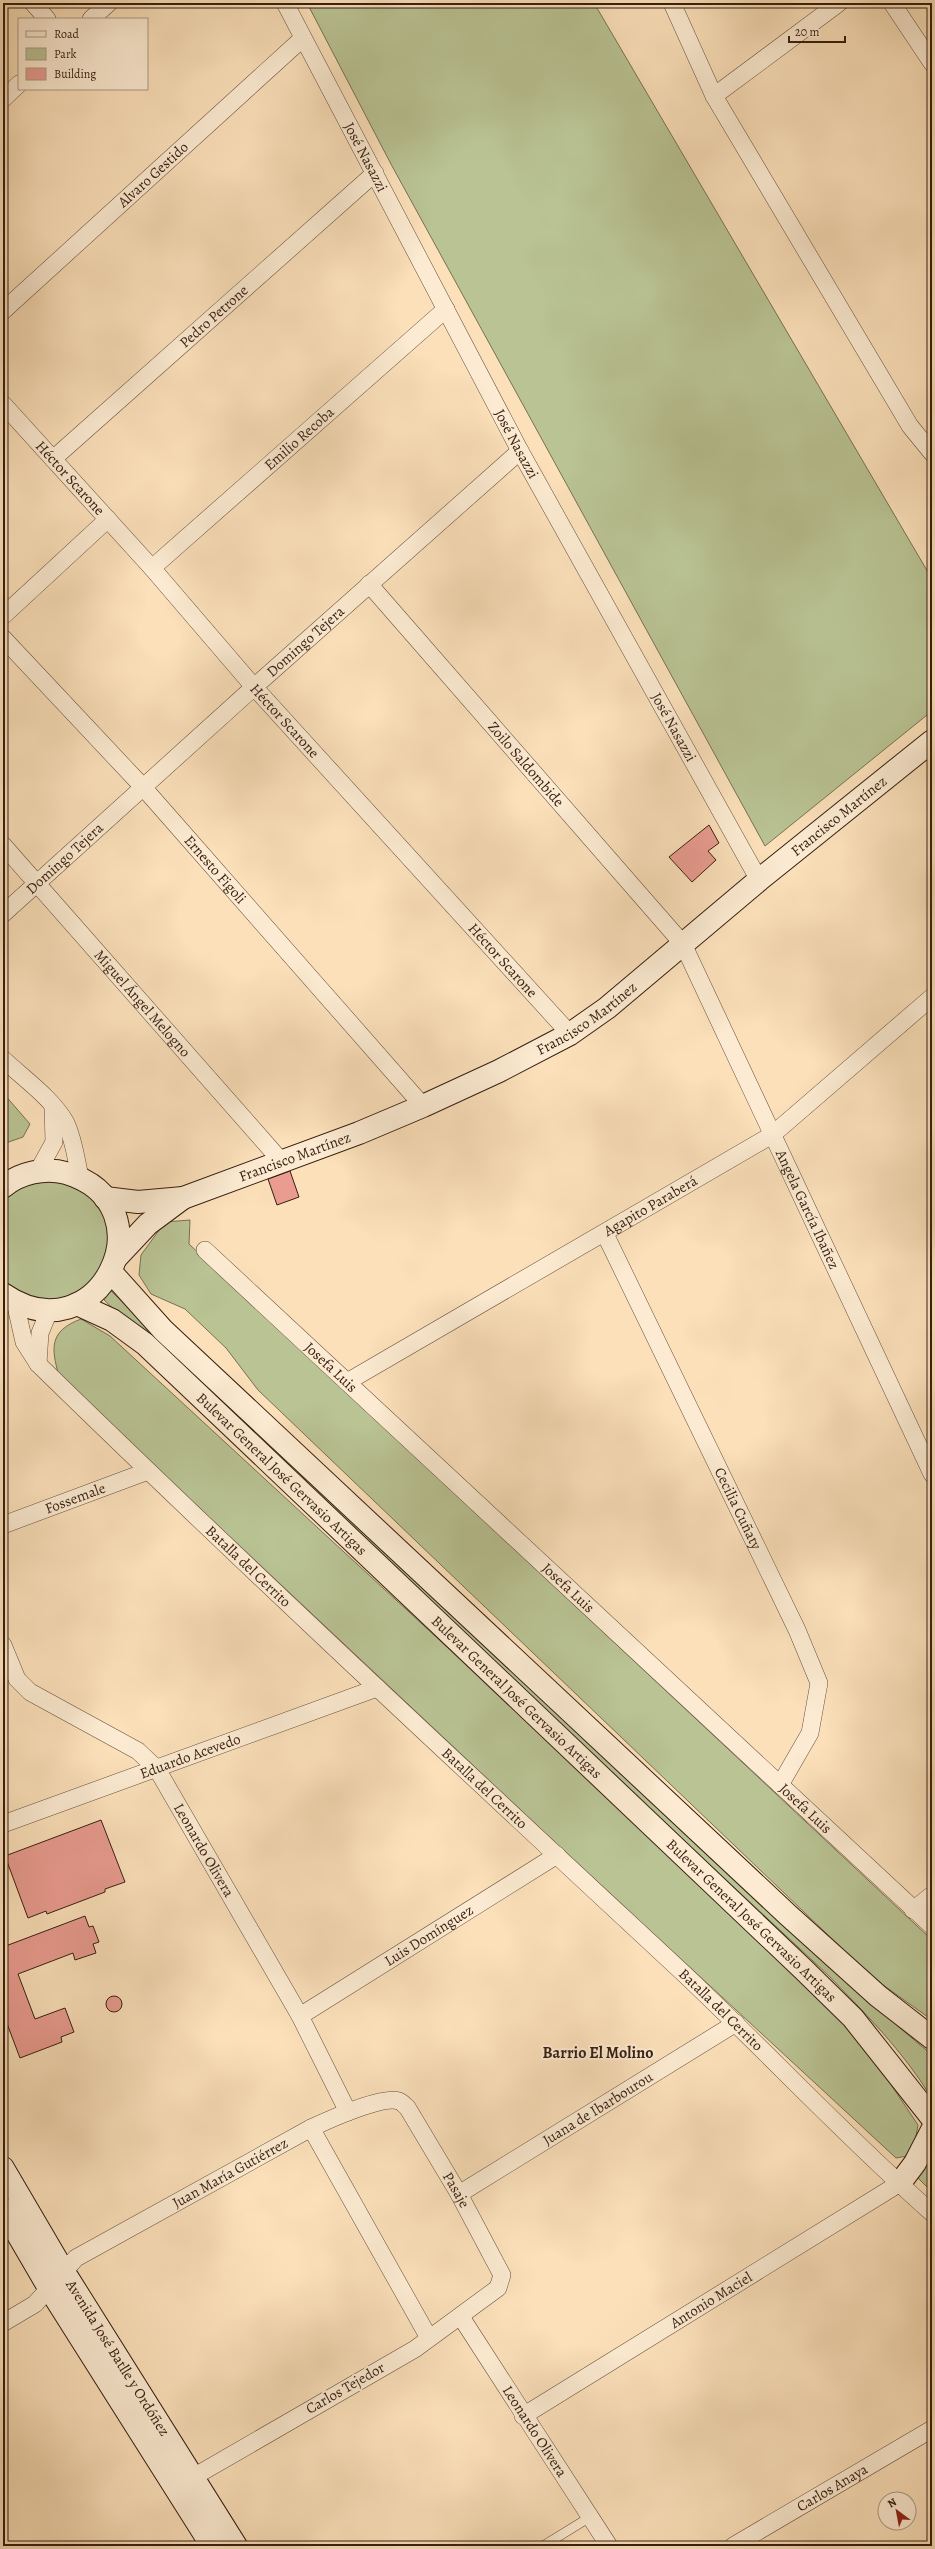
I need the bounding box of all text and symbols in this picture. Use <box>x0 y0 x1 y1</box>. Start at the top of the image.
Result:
legend <box>18 18 148 90</box>
scale bar <box>789 18 845 44</box>
text: 20 m <box>795 24 819 40</box>
text: Road <box>54 26 80 42</box>
text: Park <box>54 46 77 62</box>
text: Building <box>54 66 96 82</box>
street label: José Nasazzi <box>339 119 392 195</box>
street label: Alvaro Gestido <box>113 137 193 212</box>
street label: Pedro Petrone <box>175 280 253 352</box>
street label: Emilio Recoba <box>260 402 338 475</box>
street label: José Nasazzi <box>490 406 543 482</box>
street label: Héctor Scarone <box>31 436 110 520</box>
street label: Domingo Tejera <box>262 601 349 682</box>
street label: Héctor Scarone <box>246 679 324 763</box>
street label: José Nasazzi <box>647 689 701 765</box>
street label: Zoilo Saldombide <box>483 717 569 811</box>
street label: Francisco Martínez <box>787 771 891 861</box>
street label: Domingo Tejera <box>21 818 108 899</box>
street label: Ernesto Figoli <box>180 831 251 908</box>
street label: Héctor Scarone <box>464 919 542 1002</box>
street label: Miguel Ángel Melogno <box>90 945 195 1061</box>
street label: Francisco Martínez <box>533 977 641 1060</box>
street label: Francisco Martínez <box>236 1127 354 1187</box>
street label: Angela García Ibañez <box>771 1146 844 1273</box>
street label: Agapito Paraberá <box>599 1171 701 1241</box>
street label: Josefa Luis <box>300 1338 362 1397</box>
street label: Bulevar General José Gervasio Artigas <box>192 1388 371 1560</box>
street label: Cecilia Cuñaty <box>710 1464 767 1553</box>
street label: Fossemale <box>42 1478 109 1519</box>
street label: Batalla del Cerrito <box>201 1521 295 1612</box>
street label: Josefa Luis <box>537 1558 599 1617</box>
street label: Bulevar General José Gervasio Artigas <box>427 1611 606 1783</box>
street label: Eduardo Acevedo <box>137 1728 243 1783</box>
street label: Batalla del Cerrito <box>437 1743 532 1833</box>
street label: Josefa Luis <box>775 1779 836 1838</box>
street label: Leonardo Olivera <box>169 1799 239 1901</box>
street label: Bulevar General José Gervasio Artigas <box>662 1834 841 2006</box>
street label: Luis Domínguez <box>381 1900 477 1971</box>
street label: Batalla del Cerrito <box>674 1964 768 2055</box>
district label: Barrio El Molino <box>543 2042 653 2064</box>
street label: Juana de Ibarbourou <box>539 2066 657 2150</box>
street label: Juan María Gutiérrez <box>169 2133 292 2213</box>
street label: Pasaje <box>438 2168 475 2212</box>
street label: Antonio Maciel <box>665 2267 756 2333</box>
street label: Avenida José Batlle y Ordóñez <box>61 2275 175 2440</box>
street label: Carlos Tejedor <box>302 2357 388 2419</box>
street label: Leonardo Olivera <box>498 2382 572 2481</box>
street label: Carlos Anaya <box>793 2459 871 2516</box>
north arrow <box>877 2491 917 2531</box>
text: N <box>885 2494 899 2511</box>

